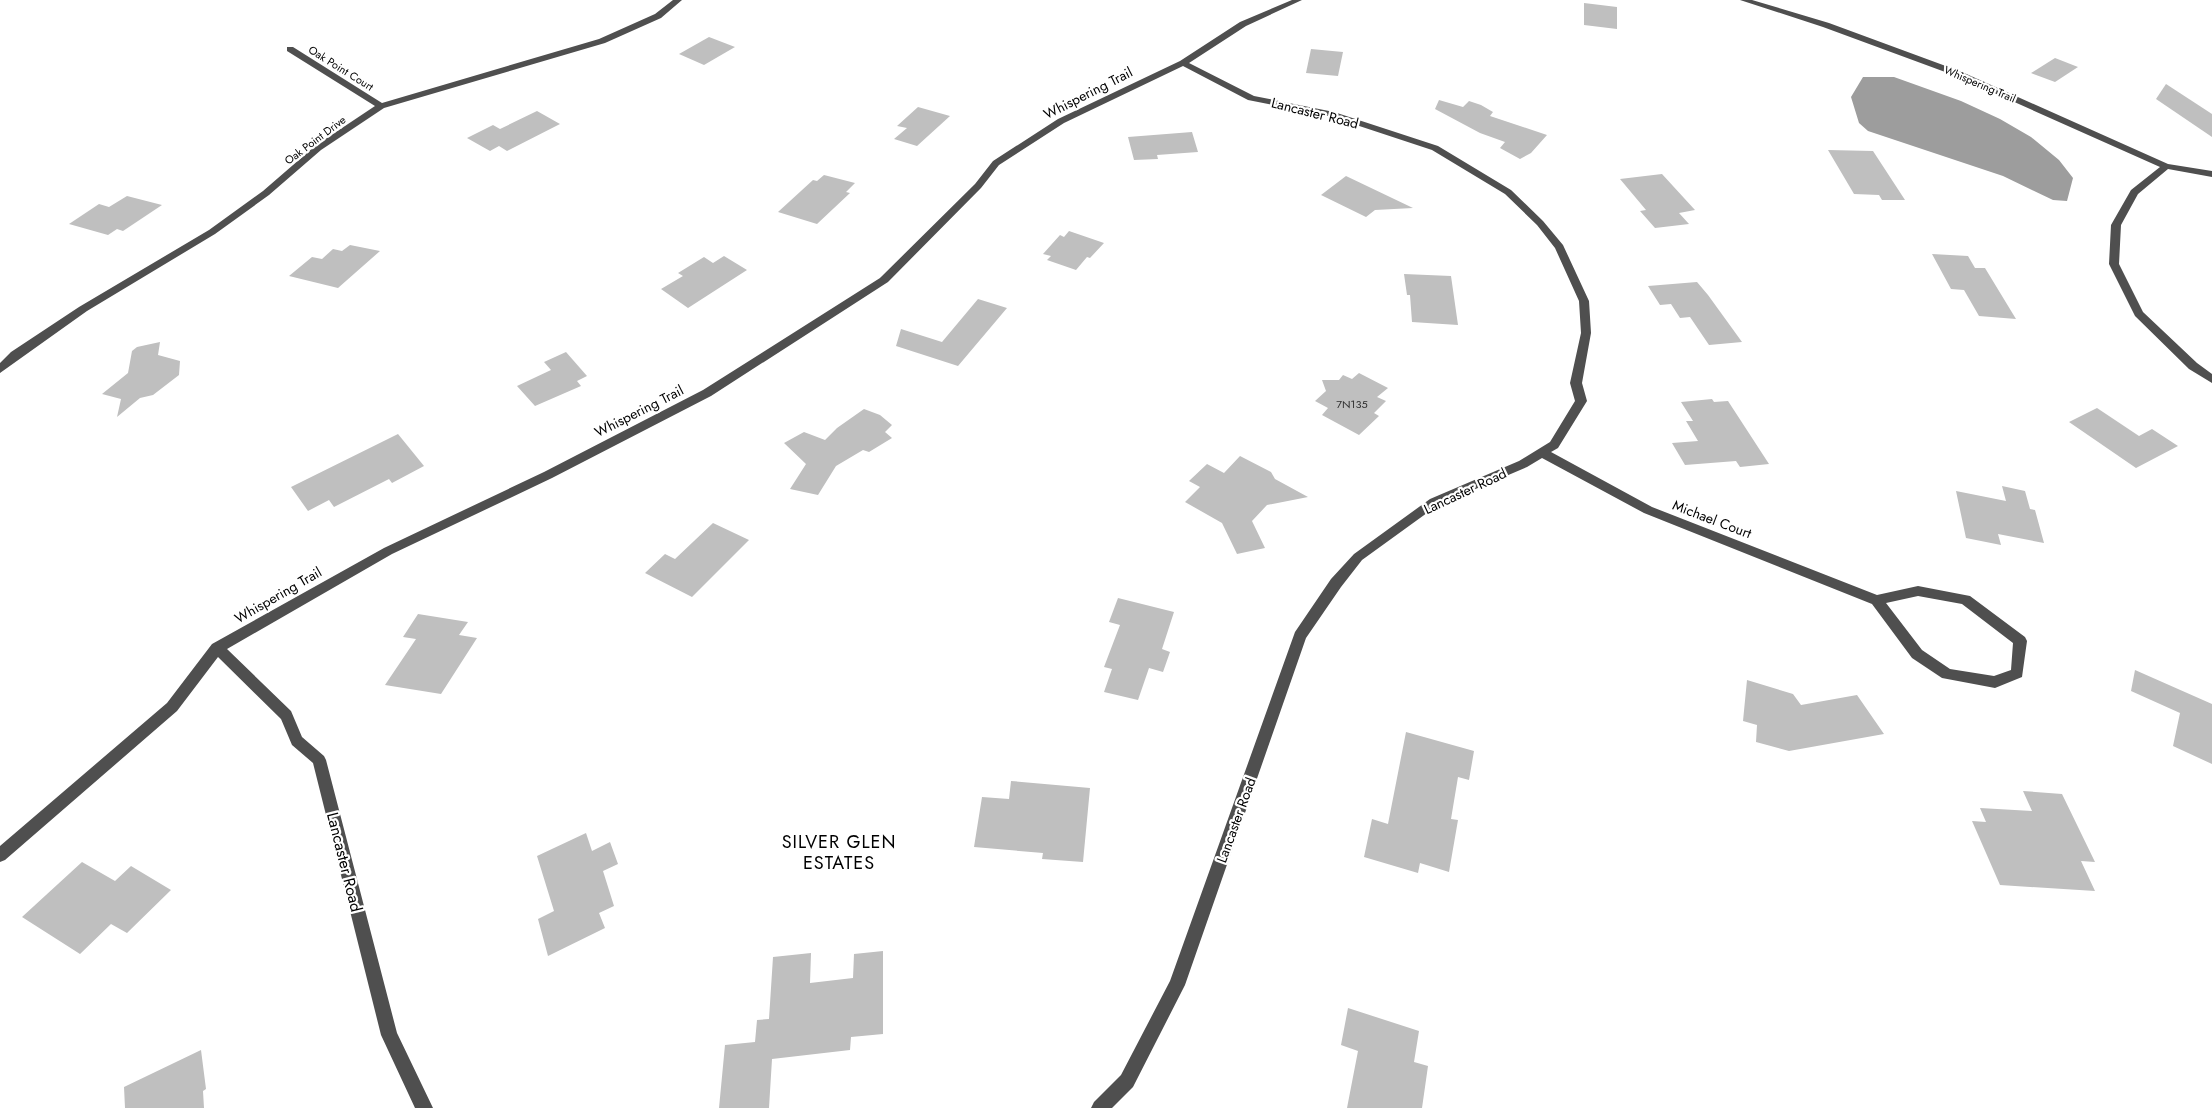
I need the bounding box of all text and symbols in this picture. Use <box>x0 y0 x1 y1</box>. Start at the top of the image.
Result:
street label: Oak Point Court <box>305 42 377 95</box>
street label: Whispering Trail <box>1040 62 1136 124</box>
street label: Whispering Trail <box>1942 62 2018 106</box>
street label: Lancaster Road <box>1269 93 1361 133</box>
street label: Oak Point Drive <box>281 111 349 168</box>
street label: Whispering Trail <box>591 380 687 442</box>
house number: 7N135 <box>1336 396 1368 412</box>
street label: Lancaster Road <box>1420 463 1510 519</box>
street label: Michael Court <box>1670 495 1755 543</box>
street label: Whispering Trail <box>231 562 325 628</box>
street label: Lancaster Road <box>1211 775 1261 865</box>
street label: Lancaster Road <box>321 810 368 914</box>
district label: SILVER GLEN ESTATES <box>782 829 896 876</box>

